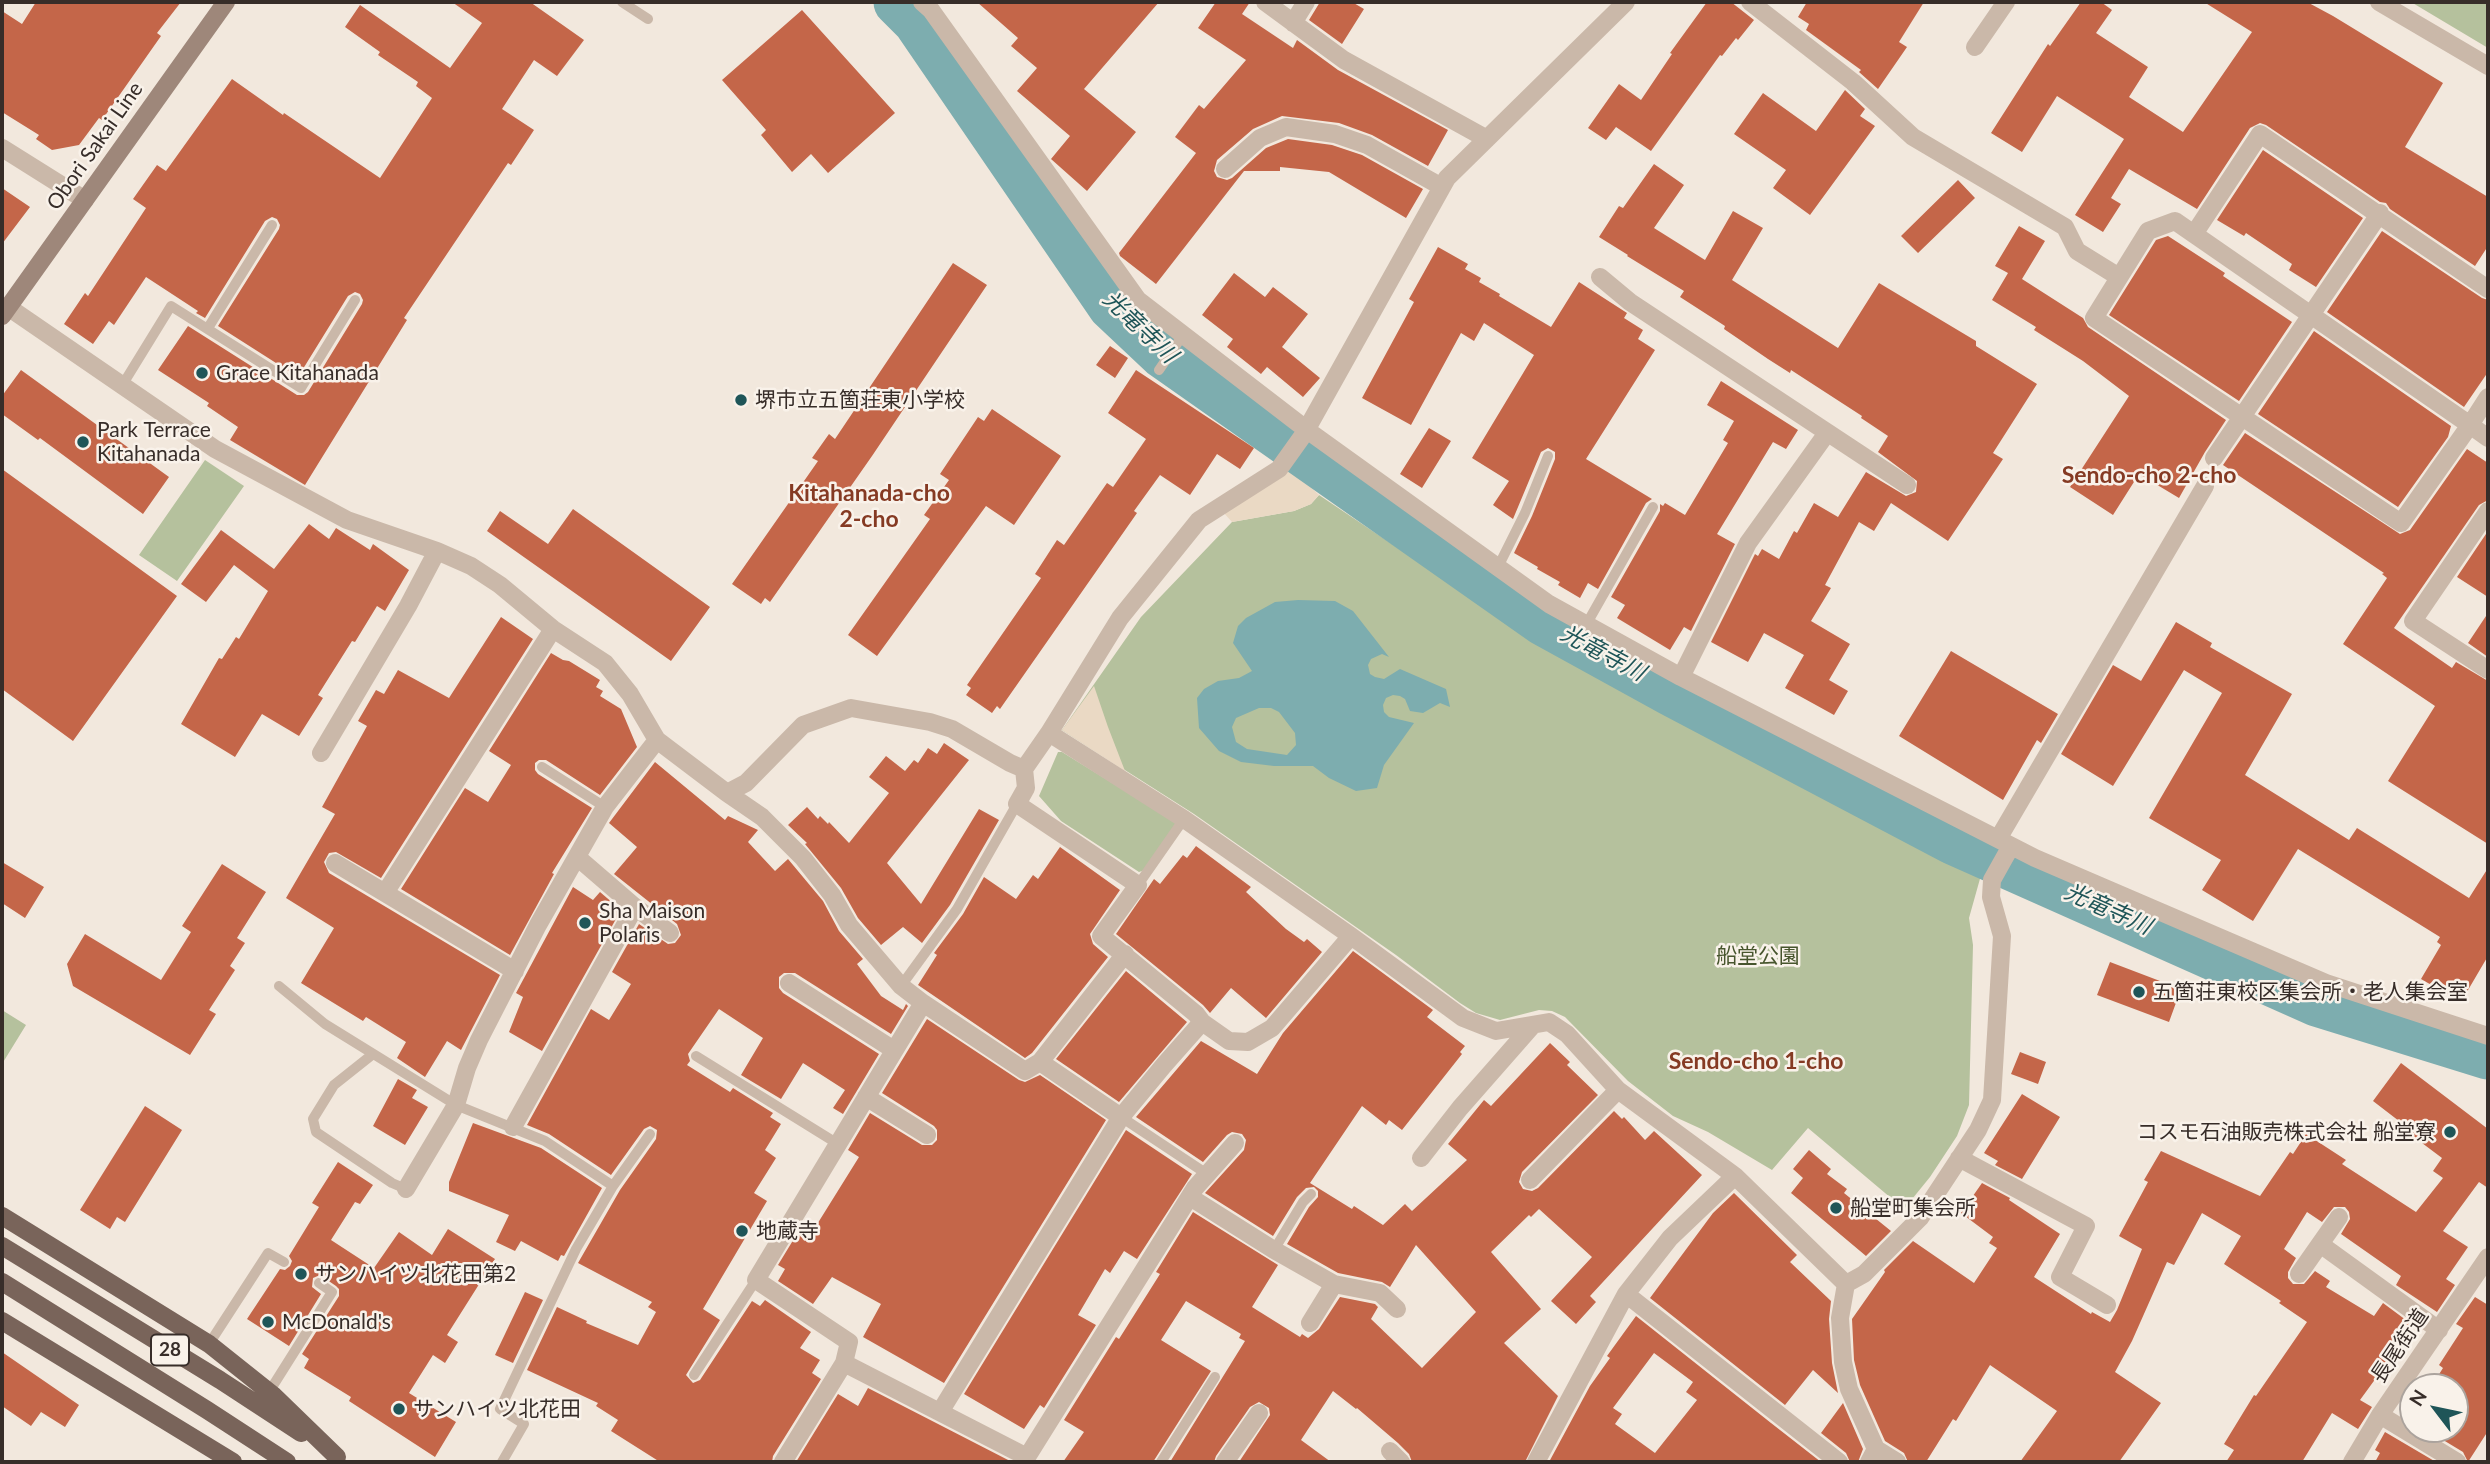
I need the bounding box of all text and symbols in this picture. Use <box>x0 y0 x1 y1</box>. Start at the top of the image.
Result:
street label: Obori Sakai Line <box>42 77 148 215</box>
water label: 光竜寺川 <box>1097 285 1183 369</box>
place label: Grace Kitahanada <box>216 360 379 386</box>
marker: Grace Kitahanada <box>194 365 210 381</box>
place label: 堺市立五箇荘東小学校 <box>755 387 965 413</box>
marker: 堺市立五箇荘東小学校 <box>733 392 749 408</box>
place label: Park Terrace Kitahanada <box>97 417 211 467</box>
marker: Park Terrace Kitahanada <box>75 434 91 450</box>
district label: Sendo-cho 2-cho <box>2062 462 2236 490</box>
district label: Kitahanada-cho 2-cho <box>788 480 950 534</box>
water label: 光竜寺川 <box>1556 619 1650 687</box>
water label: 光竜寺川 <box>2060 878 2156 940</box>
place label: Sha Maison Polaris <box>599 898 705 948</box>
marker: Sha Maison Polaris <box>577 915 593 931</box>
park label: 船堂公園 <box>1716 943 1800 969</box>
place label: 五箇荘東校区集会所・老人集会室 <box>2153 979 2468 1005</box>
marker: 五箇荘東校区集会所・老人集会室 <box>2131 984 2147 1000</box>
district label: Sendo-cho 1-cho <box>1669 1048 1843 1076</box>
place label: コスモ石油販売株式会社 船堂寮 <box>2137 1119 2436 1145</box>
marker: コスモ石油販売株式会社 船堂寮 <box>2442 1124 2458 1140</box>
place label: 船堂町集会所 <box>1850 1195 1976 1221</box>
marker: 船堂町集会所 <box>1828 1200 1844 1216</box>
place label: 地蔵寺 <box>756 1218 819 1244</box>
marker: 地蔵寺 <box>734 1223 750 1239</box>
place label: サンハイツ北花田第2 <box>315 1261 516 1287</box>
marker: サンハイツ北花田第2 <box>293 1266 309 1282</box>
street label: 長尾街道 <box>2366 1304 2434 1388</box>
place label: McDonald's <box>282 1309 391 1335</box>
marker: McDonald's <box>260 1314 276 1330</box>
road number: 28 <box>151 1334 189 1366</box>
north arrow <box>2399 1373 2469 1443</box>
text: N <box>2404 1385 2431 1410</box>
place label: サンハイツ北花田 <box>413 1396 581 1422</box>
marker: サンハイツ北花田 <box>391 1401 407 1417</box>

